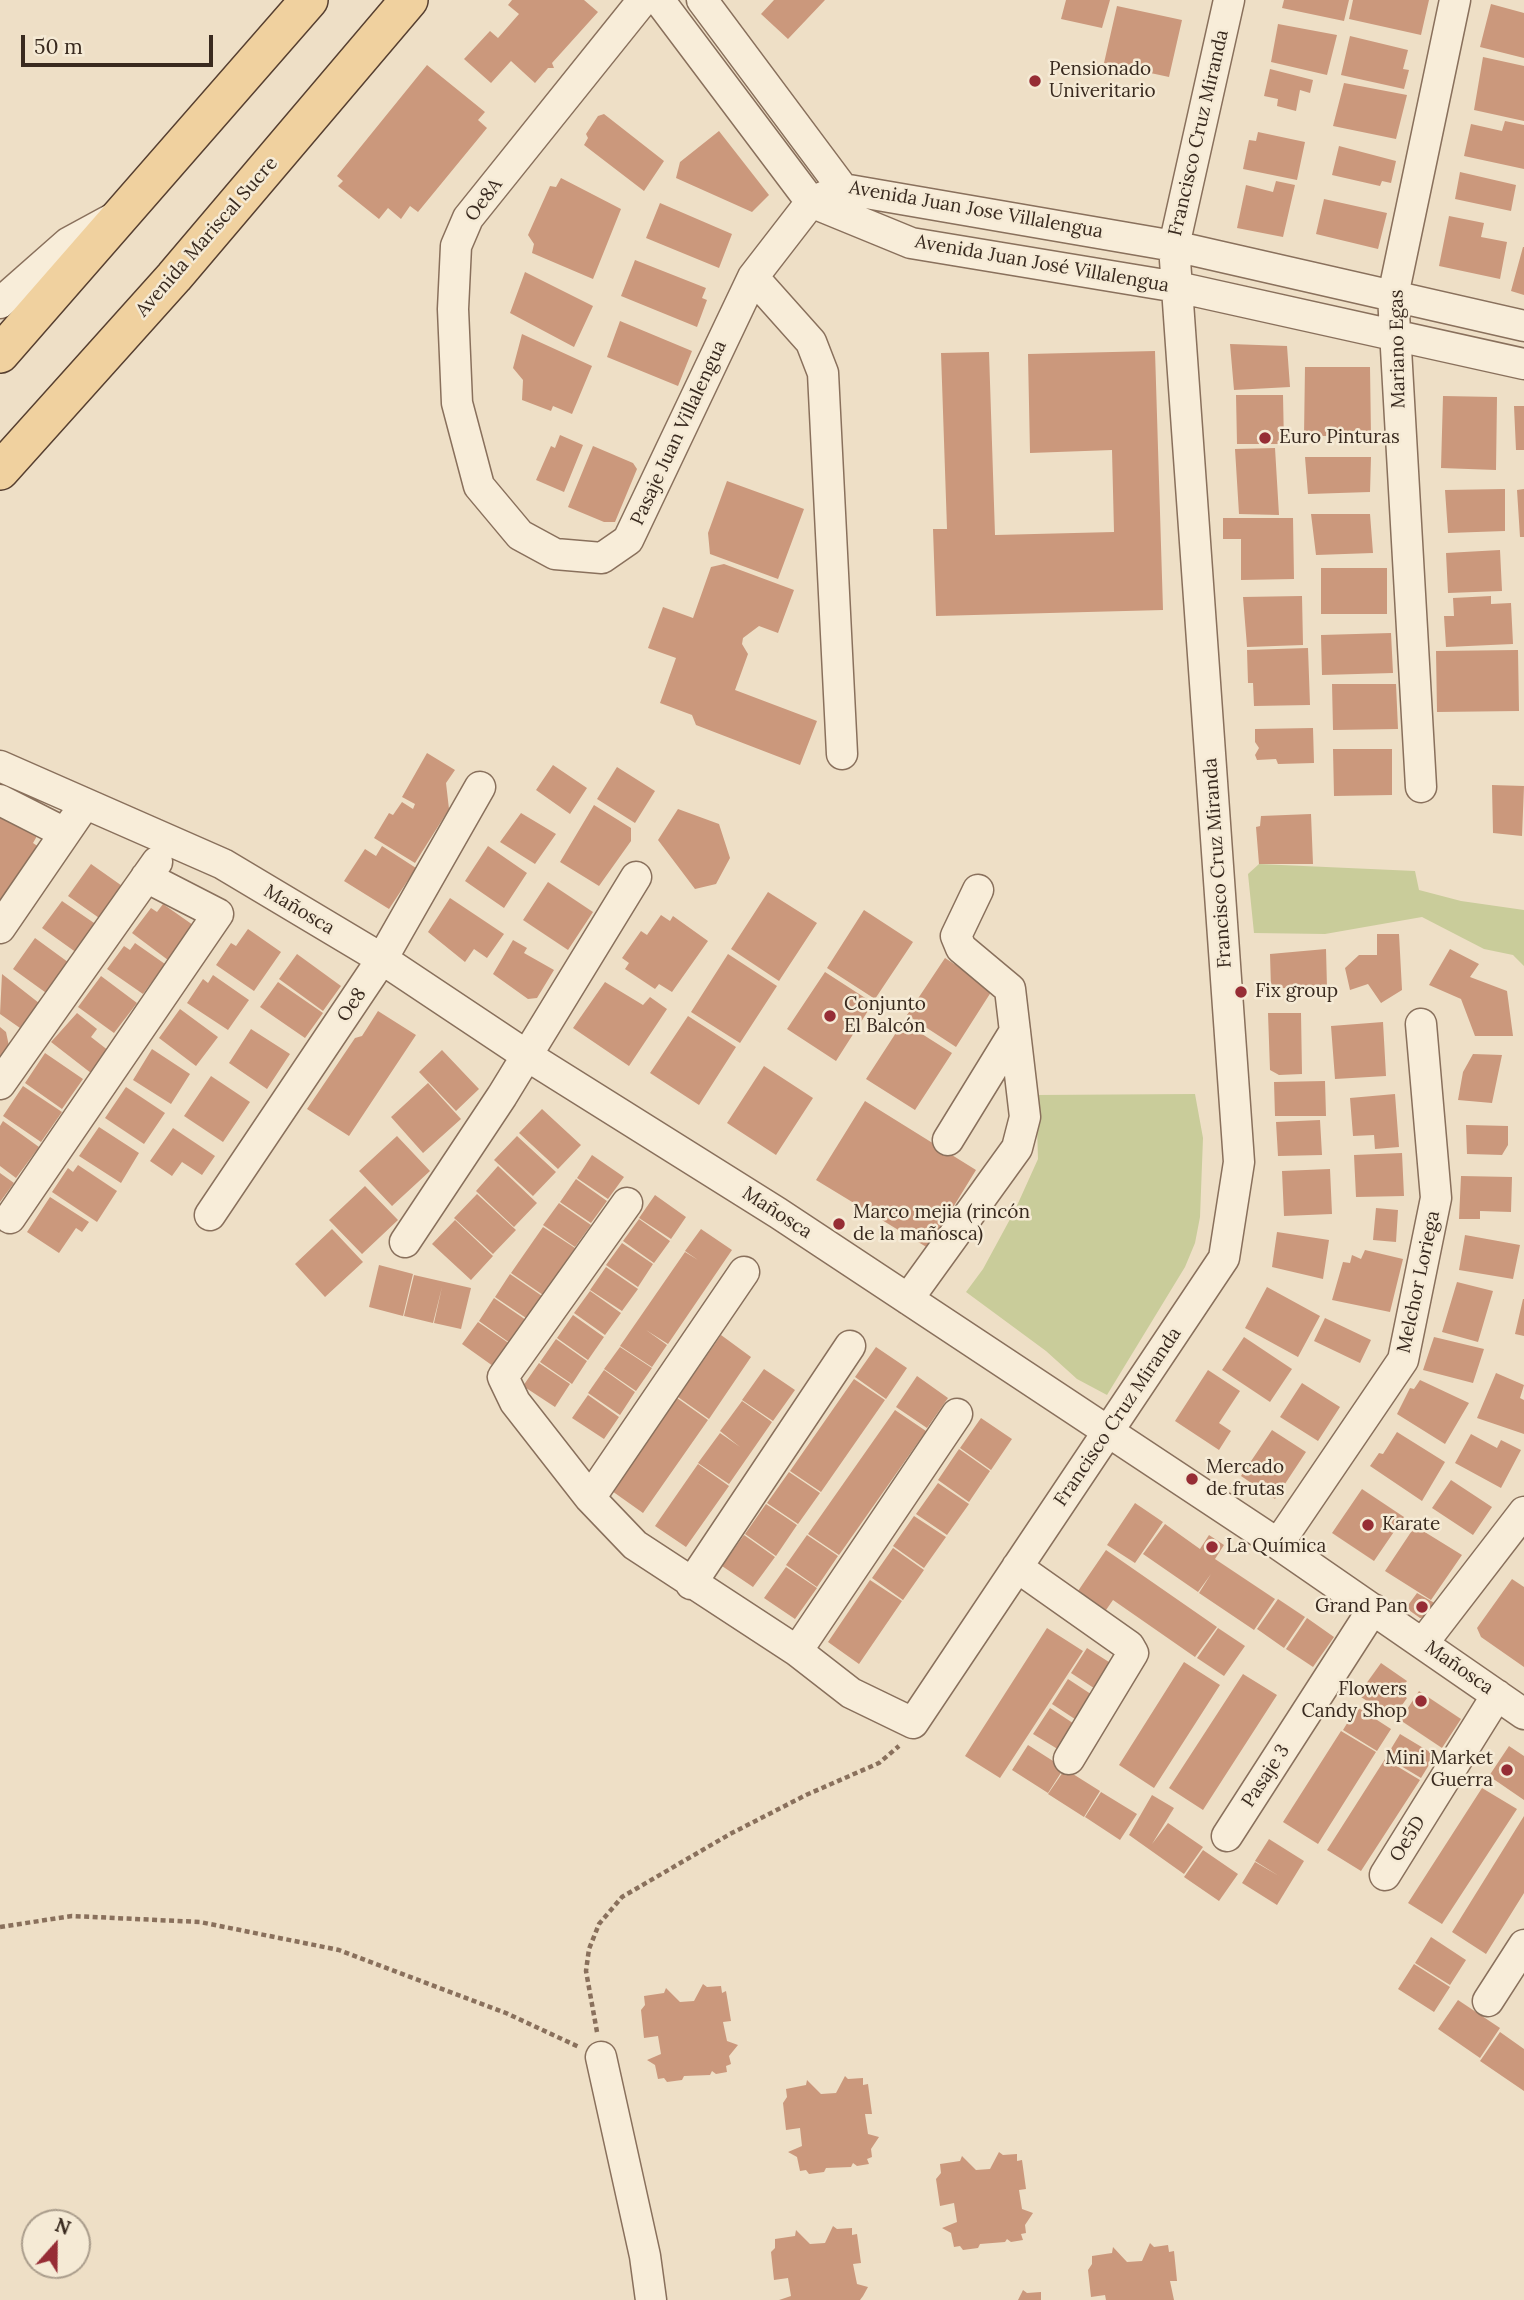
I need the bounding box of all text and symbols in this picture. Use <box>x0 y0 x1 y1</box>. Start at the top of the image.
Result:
scale bar <box>24 21 217 65</box>
street label: Francisco Cruz Miranda <box>1164 28 1234 238</box>
text: 50 m <box>34 33 83 60</box>
place label: Pensionado Univeritario <box>1049 59 1156 103</box>
marker: Pensionado Univeritario <box>1027 73 1043 89</box>
street label: Avenida Mariscal Sucre <box>131 152 283 322</box>
street label: Oe8A <box>460 174 508 226</box>
street label: Avenida Juan Jose Villalengua <box>847 176 1105 244</box>
street label: Avenida Juan José Villalengua <box>913 230 1171 298</box>
street label: Mariano Egas <box>1386 289 1410 409</box>
street label: Pasaje Juan Villalengua <box>626 337 732 529</box>
place label: Euro Pinturas <box>1279 427 1400 449</box>
marker: Euro Pinturas <box>1257 430 1273 446</box>
street label: Francisco Cruz Miranda <box>1199 757 1237 969</box>
street label: Mañosca <box>259 880 339 940</box>
place label: Fix group <box>1255 981 1338 1003</box>
street label: Oe8 <box>332 984 372 1026</box>
marker: Fix group <box>1233 984 1249 1000</box>
place label: Conjunto El Balcón <box>844 994 926 1038</box>
marker: Conjunto El Balcón <box>822 1008 838 1024</box>
street label: Mañosca <box>738 1182 816 1244</box>
place label: Marco mejia (rincón de la mañosca) <box>853 1202 1030 1246</box>
street label: Melchor Loriega <box>1393 1209 1445 1355</box>
marker: Marco mejia (rincón de la mañosca) <box>831 1216 847 1232</box>
street label: Francisco Cruz Miranda <box>1050 1323 1186 1511</box>
place label: Mercado de frutas <box>1206 1457 1285 1501</box>
marker: Mercado de frutas <box>1184 1471 1200 1487</box>
place label: Karate <box>1382 1514 1440 1536</box>
marker: Karate <box>1360 1517 1376 1533</box>
place label: La Química <box>1226 1536 1326 1558</box>
marker: La Química <box>1204 1539 1220 1555</box>
place label: Grand Pan <box>1315 1596 1408 1618</box>
marker: Grand Pan <box>1414 1599 1430 1615</box>
street label: Mañosca <box>1420 1636 1498 1700</box>
place label: Flowers Candy Shop <box>1301 1679 1407 1723</box>
marker: Flowers Candy Shop <box>1413 1693 1429 1709</box>
street label: Pasaje 3 <box>1237 1740 1295 1812</box>
place label: Mini Market Guerra <box>1385 1748 1493 1792</box>
marker: Mini Market Guerra <box>1499 1762 1515 1778</box>
street label: Oe5D <box>1385 1812 1431 1866</box>
north arrow <box>21 2209 91 2279</box>
text: N <box>52 2212 74 2240</box>

